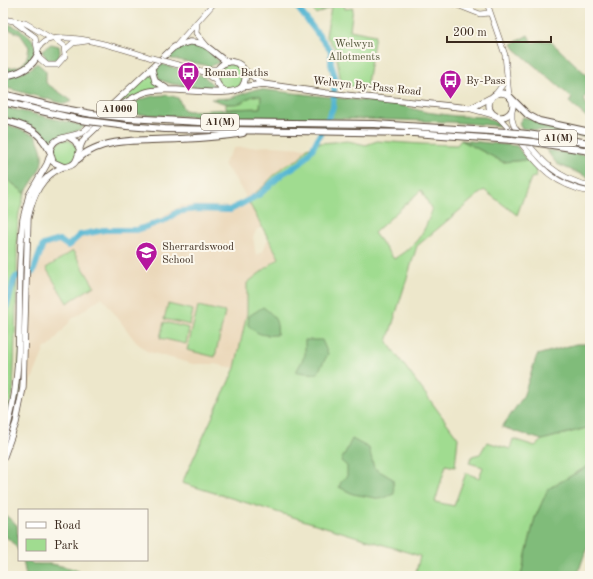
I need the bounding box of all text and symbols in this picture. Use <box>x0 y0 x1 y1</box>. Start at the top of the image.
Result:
scale bar <box>447 18 551 44</box>
text: 200 m <box>453 27 487 39</box>
park label: Welwyn Allotments <box>328 39 380 63</box>
bus stop icon: Roman Baths <box>175 60 201 93</box>
place label: Roman Baths <box>204 68 268 79</box>
bus stop icon: By-Pass <box>438 68 464 101</box>
street label: Welwyn By-Pass Road <box>312 76 422 98</box>
place label: By-Pass <box>466 76 506 87</box>
road number: A1000 <box>97 101 137 117</box>
road number: A1(M) <box>201 114 239 130</box>
road number: A1(M) <box>539 130 577 146</box>
school or university icon: Sherrardswood School <box>133 240 159 273</box>
place label: Sherrardswood School <box>162 242 234 266</box>
legend <box>18 509 148 561</box>
text: Road <box>54 520 81 532</box>
text: Park <box>54 540 79 552</box>

